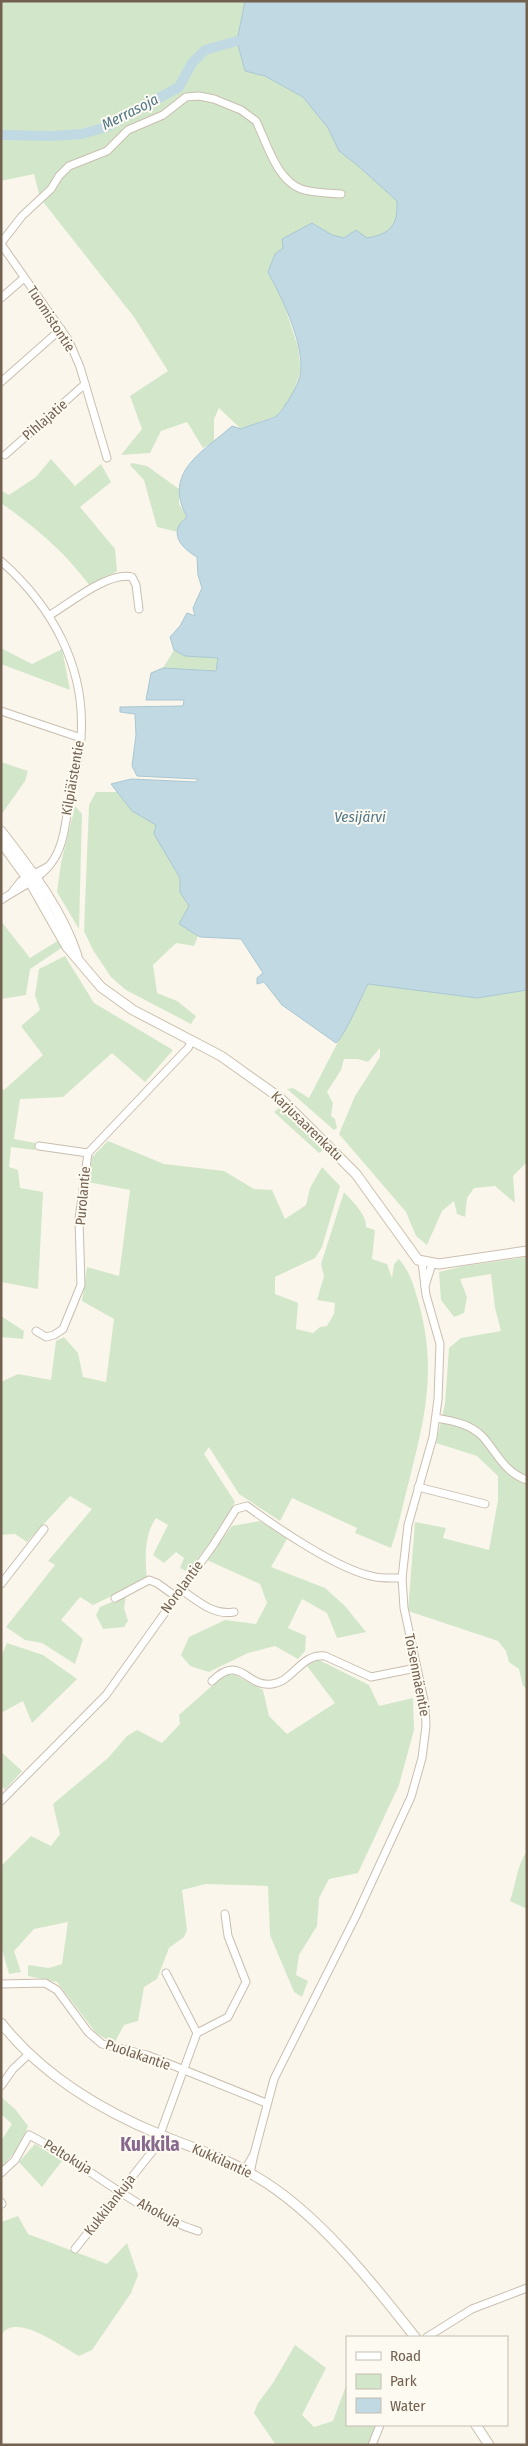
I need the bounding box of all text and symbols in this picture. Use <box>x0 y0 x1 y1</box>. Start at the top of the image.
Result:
water label: Merrasoja <box>99 90 162 134</box>
street label: Tuomistontie <box>23 283 79 355</box>
street label: Pihlajatie <box>19 396 71 444</box>
street label: Kilpiäistentie <box>58 739 88 817</box>
water label: Vesijärvi <box>334 808 386 826</box>
street label: Karjusaarenkatu <box>268 1088 346 1164</box>
street label: Purolantie <box>72 1166 94 1226</box>
street label: Norolantie <box>157 1557 207 1617</box>
street label: Toisenmäentie <box>401 1632 433 1718</box>
street label: Puolakantie <box>103 2036 173 2074</box>
district label: Kukkila <box>120 2133 180 2156</box>
street label: Peltokuja <box>41 2136 95 2178</box>
street label: Kukkilantie <box>189 2140 255 2182</box>
street label: Kukkilankuja <box>81 2171 139 2239</box>
street label: Ahokuja <box>135 2195 184 2231</box>
legend <box>346 2336 508 2426</box>
text: Road <box>390 2347 421 2365</box>
text: Park <box>390 2372 417 2390</box>
text: Water <box>390 2397 426 2415</box>

